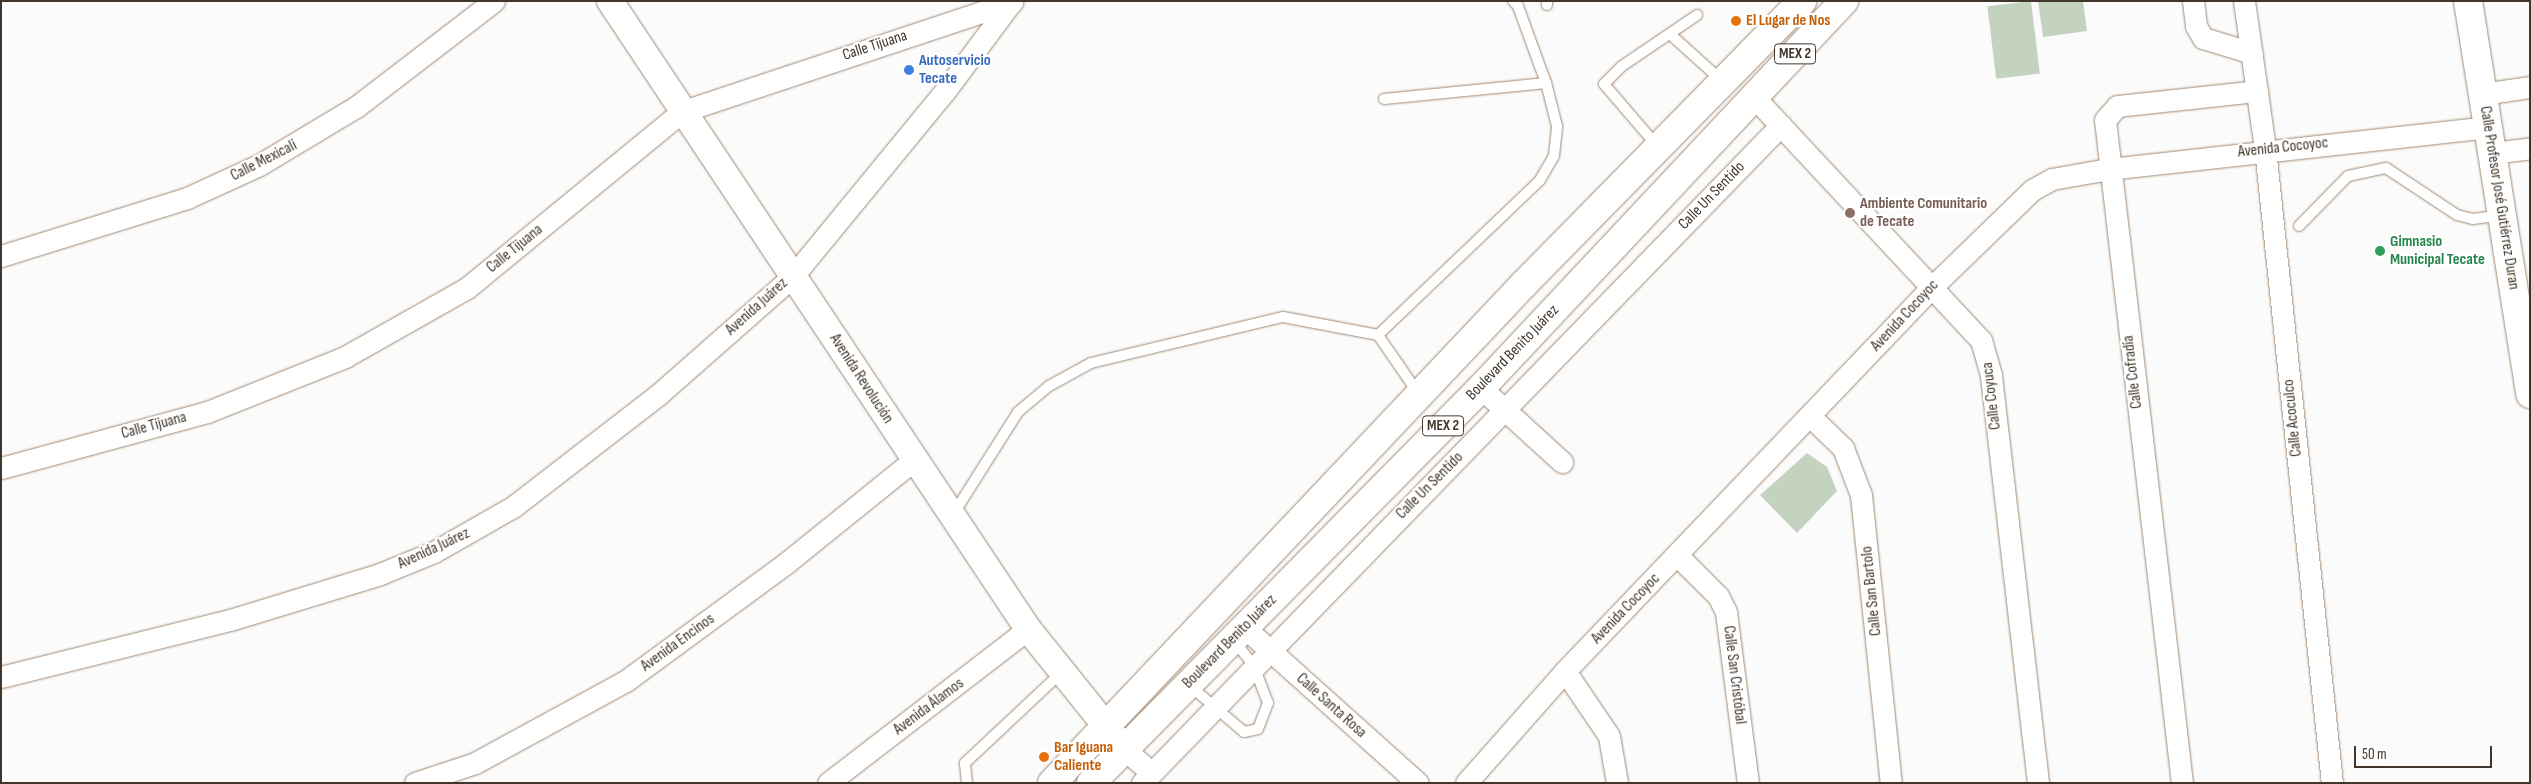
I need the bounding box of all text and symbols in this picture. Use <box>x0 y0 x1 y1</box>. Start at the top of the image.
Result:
place label: El Lugar de Nos <box>1746 11 1831 31</box>
marker: El Lugar de Nos <box>1730 15 1742 27</box>
street label: Calle Tijuana <box>840 27 910 65</box>
road number: MEX 2 <box>1774 42 1816 66</box>
place label: Autoservicio Tecate <box>919 51 991 89</box>
marker: Autoservicio Tecate <box>903 64 915 76</box>
street label: Calle Profesor José Gutiérrez Duran <box>2475 105 2523 291</box>
street label: Avenida Cocoyoc <box>2237 134 2329 162</box>
street label: Calle Mexicali <box>228 136 300 186</box>
street label: Calle Un Sentido <box>1675 158 1749 234</box>
place label: Ambiente Comunitario de Tecate <box>1860 194 1987 232</box>
marker: Ambiente Comunitario de Tecate <box>1844 207 1856 219</box>
street label: Calle Tijuana <box>483 221 547 277</box>
place label: Gimnasio Municipal Tecate <box>2390 232 2485 270</box>
marker: Gimnasio Municipal Tecate <box>2374 245 2386 257</box>
street label: Avenida Juárez <box>722 274 792 340</box>
street label: Avenida Cocoyoc <box>1867 276 1943 356</box>
street label: Boulevard Benito Juárez <box>1463 301 1563 405</box>
street label: Avenida Revolución <box>825 331 897 427</box>
street label: Calle Cofradía <box>2119 334 2147 410</box>
street label: Calle Coyuca <box>1978 361 2006 431</box>
street label: Calle Acoculco <box>2279 378 2307 458</box>
street label: Calle Tijuana <box>119 408 189 444</box>
road number: MEX 2 <box>1422 414 1464 438</box>
street label: Calle Un Sentido <box>1392 448 1468 524</box>
street label: Avenida Juárez <box>395 524 473 574</box>
street label: Calle San Bartolo <box>1858 545 1886 637</box>
street label: Avenida Cocoyoc <box>1588 570 1664 648</box>
street label: Boulevard Benito Juárez <box>1179 591 1281 693</box>
street label: Avenida Encinos <box>637 610 719 676</box>
street label: Calle San Cristóbal <box>1718 625 1750 725</box>
street label: Calle Santa Rosa <box>1292 670 1370 742</box>
street label: Avenida Álamos <box>890 674 968 740</box>
scale bar <box>2356 736 2494 768</box>
place label: Bar Iguana Caliente <box>1054 738 1113 776</box>
text: 50 m <box>2362 745 2387 764</box>
marker: Bar Iguana Caliente <box>1038 751 1050 763</box>

